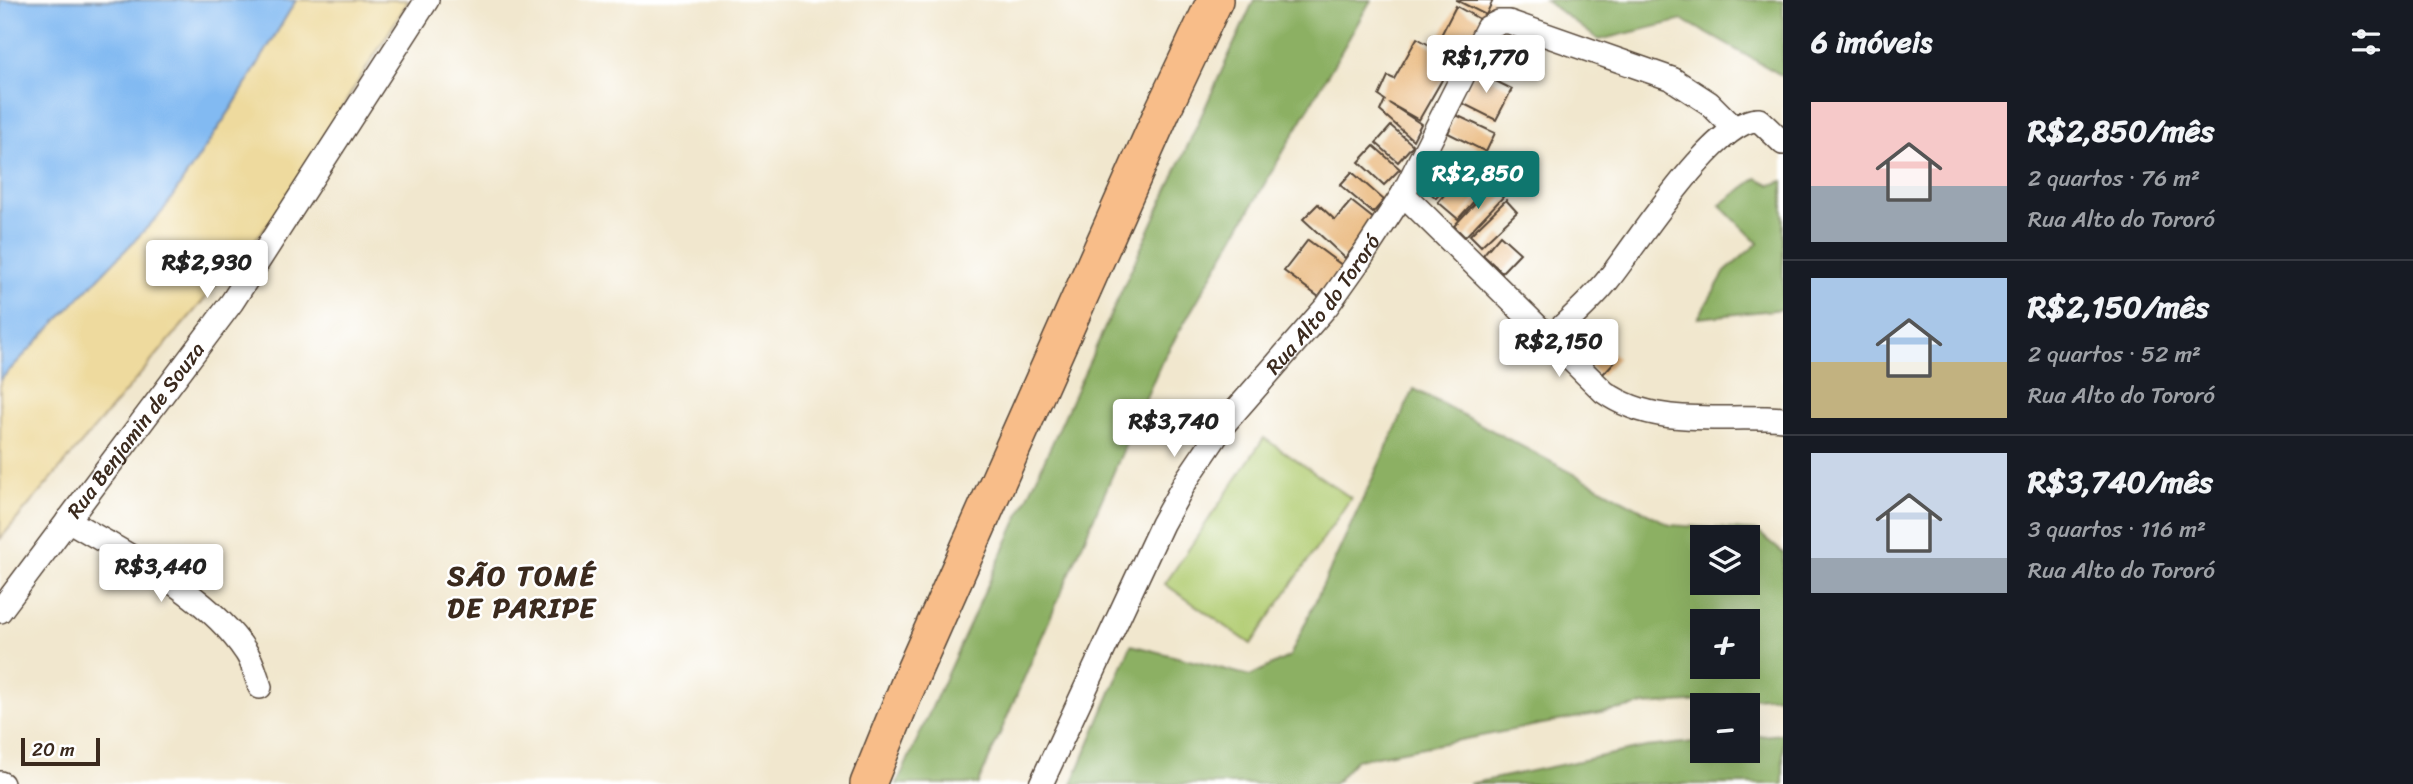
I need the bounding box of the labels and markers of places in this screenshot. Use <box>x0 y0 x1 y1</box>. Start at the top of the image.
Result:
pin: R$1,770 <box>1421 36 1551 95</box>
pin: R$2,850 <box>1413 152 1543 211</box>
pin: R$2,930 <box>142 240 272 300</box>
pin: R$2,150 <box>1494 320 1624 379</box>
pin: R$3,740 <box>1109 400 1239 459</box>
pin: R$3,440 <box>96 544 226 604</box>

